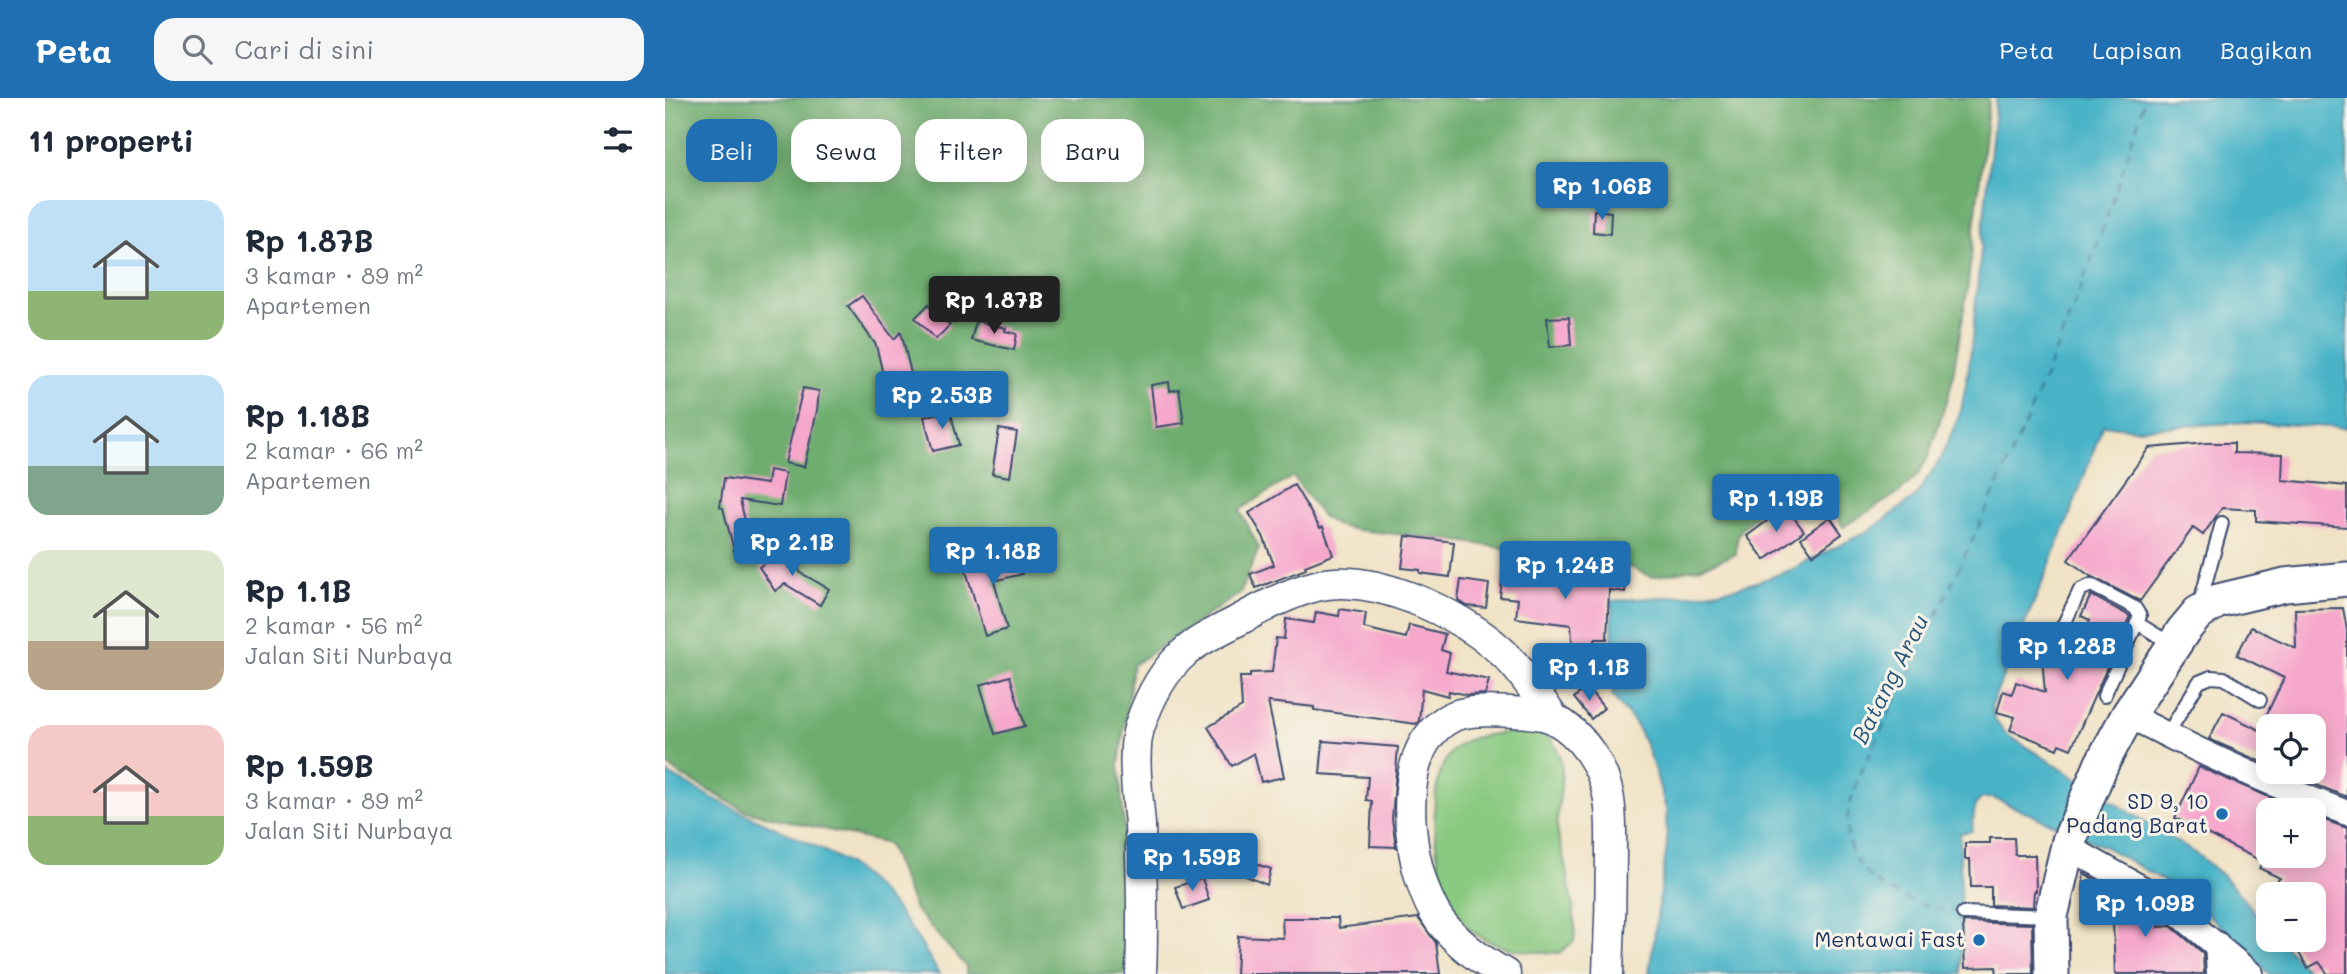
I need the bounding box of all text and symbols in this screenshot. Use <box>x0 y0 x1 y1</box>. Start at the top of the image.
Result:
search box <box>154 18 644 81</box>
text: Peta <box>35 28 112 71</box>
icon: search <box>178 30 216 68</box>
text: Cari di sini <box>234 32 374 66</box>
text: Peta <box>1999 34 2054 65</box>
text: Lapisan <box>2092 34 2182 65</box>
text: Bagikan <box>2220 34 2312 65</box>
chip: Beli <box>686 119 777 182</box>
chip: Sewa <box>791 119 901 182</box>
chip: Filter <box>915 119 1027 182</box>
chip: Baru <box>1041 119 1144 182</box>
text: 11 properti <box>28 120 194 160</box>
icon: filters <box>599 121 637 159</box>
pin: Rp 1.06B <box>1530 162 1674 222</box>
text: Rp 1.06B <box>1552 170 1652 200</box>
text: Rp 1.87B <box>245 220 374 260</box>
icon: home <box>84 228 168 312</box>
text: 3 kamar · 89 m² <box>245 260 423 290</box>
pin: Rp 1.87B <box>922 276 1066 336</box>
text: Rp 1.87B <box>945 284 1043 314</box>
text: Apartemen <box>245 290 371 320</box>
pin: Rp 2.53B <box>870 372 1014 431</box>
text: Rp 2.53B <box>891 379 993 409</box>
text: Rp 1.18B <box>245 395 370 435</box>
icon: home <box>84 403 168 487</box>
text: 2 kamar · 66 m² <box>245 435 423 465</box>
text: Apartemen <box>245 465 371 495</box>
pin: Rp 1.19B <box>1704 474 1848 534</box>
text: Rp 1.19B <box>1728 482 1824 512</box>
pin: Rp 2.1B <box>727 518 857 578</box>
text: Rp 2.1B <box>750 526 834 556</box>
pin: Rp 1.18B <box>921 528 1065 587</box>
text: Rp 1.18B <box>945 535 1041 565</box>
pin: Rp 1.24B <box>1493 542 1637 601</box>
text: Rp 1.24B <box>1516 549 1614 579</box>
text: Rp 1.1B <box>245 570 352 610</box>
icon: home <box>84 578 168 662</box>
water label: Batang Arau <box>1844 609 1934 748</box>
text: 2 kamar · 56 m² <box>245 610 422 640</box>
pin: Rp 1.28B <box>1995 622 2139 682</box>
text: Rp 1.28B <box>2018 630 2116 660</box>
text: Jalan Siti Nurbaya <box>245 640 453 670</box>
pin: Rp 1.1B <box>1524 644 1654 703</box>
text: Rp 1.1B <box>1548 651 1630 681</box>
map controls <box>2256 714 2326 952</box>
button: locate <box>2256 714 2326 784</box>
text: Rp 1.59B <box>245 745 374 785</box>
icon: home <box>84 753 168 837</box>
text: 3 kamar · 89 m² <box>245 785 423 815</box>
place label: SD 9, 10 Padang Barat <box>2066 787 2208 838</box>
button: + <box>2256 798 2326 868</box>
marker: SD 9, 10 Padang Barat <box>2214 806 2230 822</box>
text: Jalan Siti Nurbaya <box>245 815 453 845</box>
pin: Rp 1.59B <box>1120 834 1264 893</box>
text: Rp 1.59B <box>1143 841 1241 871</box>
pin: Rp 1.09B <box>2073 880 2217 939</box>
button: − <box>2256 882 2326 952</box>
text: Rp 1.09B <box>2095 887 2195 917</box>
place label: Mentawai Fast <box>1815 925 1965 952</box>
marker: Mentawai Fast <box>1971 932 1987 948</box>

